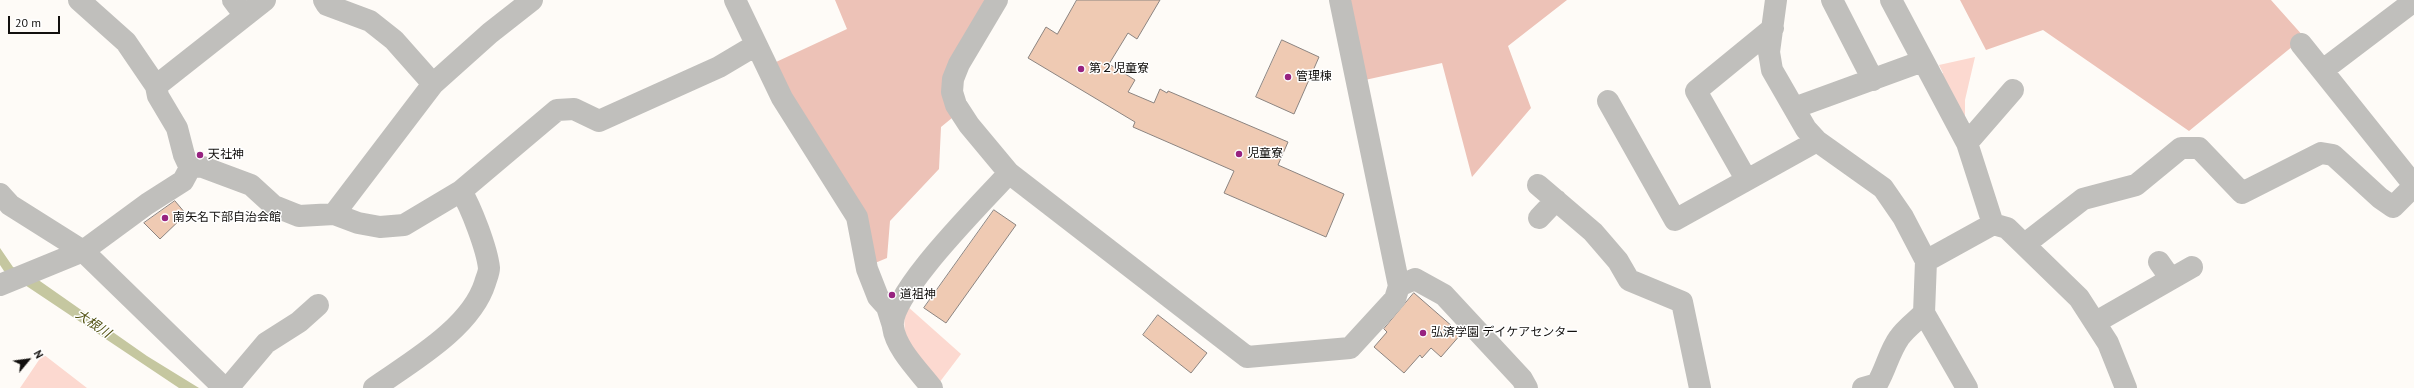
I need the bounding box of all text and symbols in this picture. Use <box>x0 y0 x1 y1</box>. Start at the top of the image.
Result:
scale bar <box>10 8 62 34</box>
text: 20 m <box>15 15 41 30</box>
place label: 第２児童寮 <box>1089 62 1149 76</box>
marker: 第２児童寮 <box>1076 64 1086 74</box>
place label: 管理棟 <box>1296 70 1332 84</box>
marker: 管理棟 <box>1283 72 1293 82</box>
place label: 児童寮 <box>1247 147 1283 161</box>
place label: 天社神 <box>208 148 244 162</box>
marker: 児童寮 <box>1234 149 1244 159</box>
marker: 天社神 <box>195 150 205 160</box>
place label: 南矢名下部自治会館 <box>173 211 281 225</box>
marker: 南矢名下部自治会館 <box>160 213 170 223</box>
place label: 道祖神 <box>900 288 936 302</box>
marker: 道祖神 <box>887 290 897 300</box>
water label: 大根川 <box>72 307 114 341</box>
place label: 弘済学園 デイケアセンター <box>1431 326 1578 340</box>
marker: 弘済学園 デイケアセンター <box>1418 328 1428 338</box>
north arrow <box>8 340 48 380</box>
text: N <box>31 348 46 361</box>

